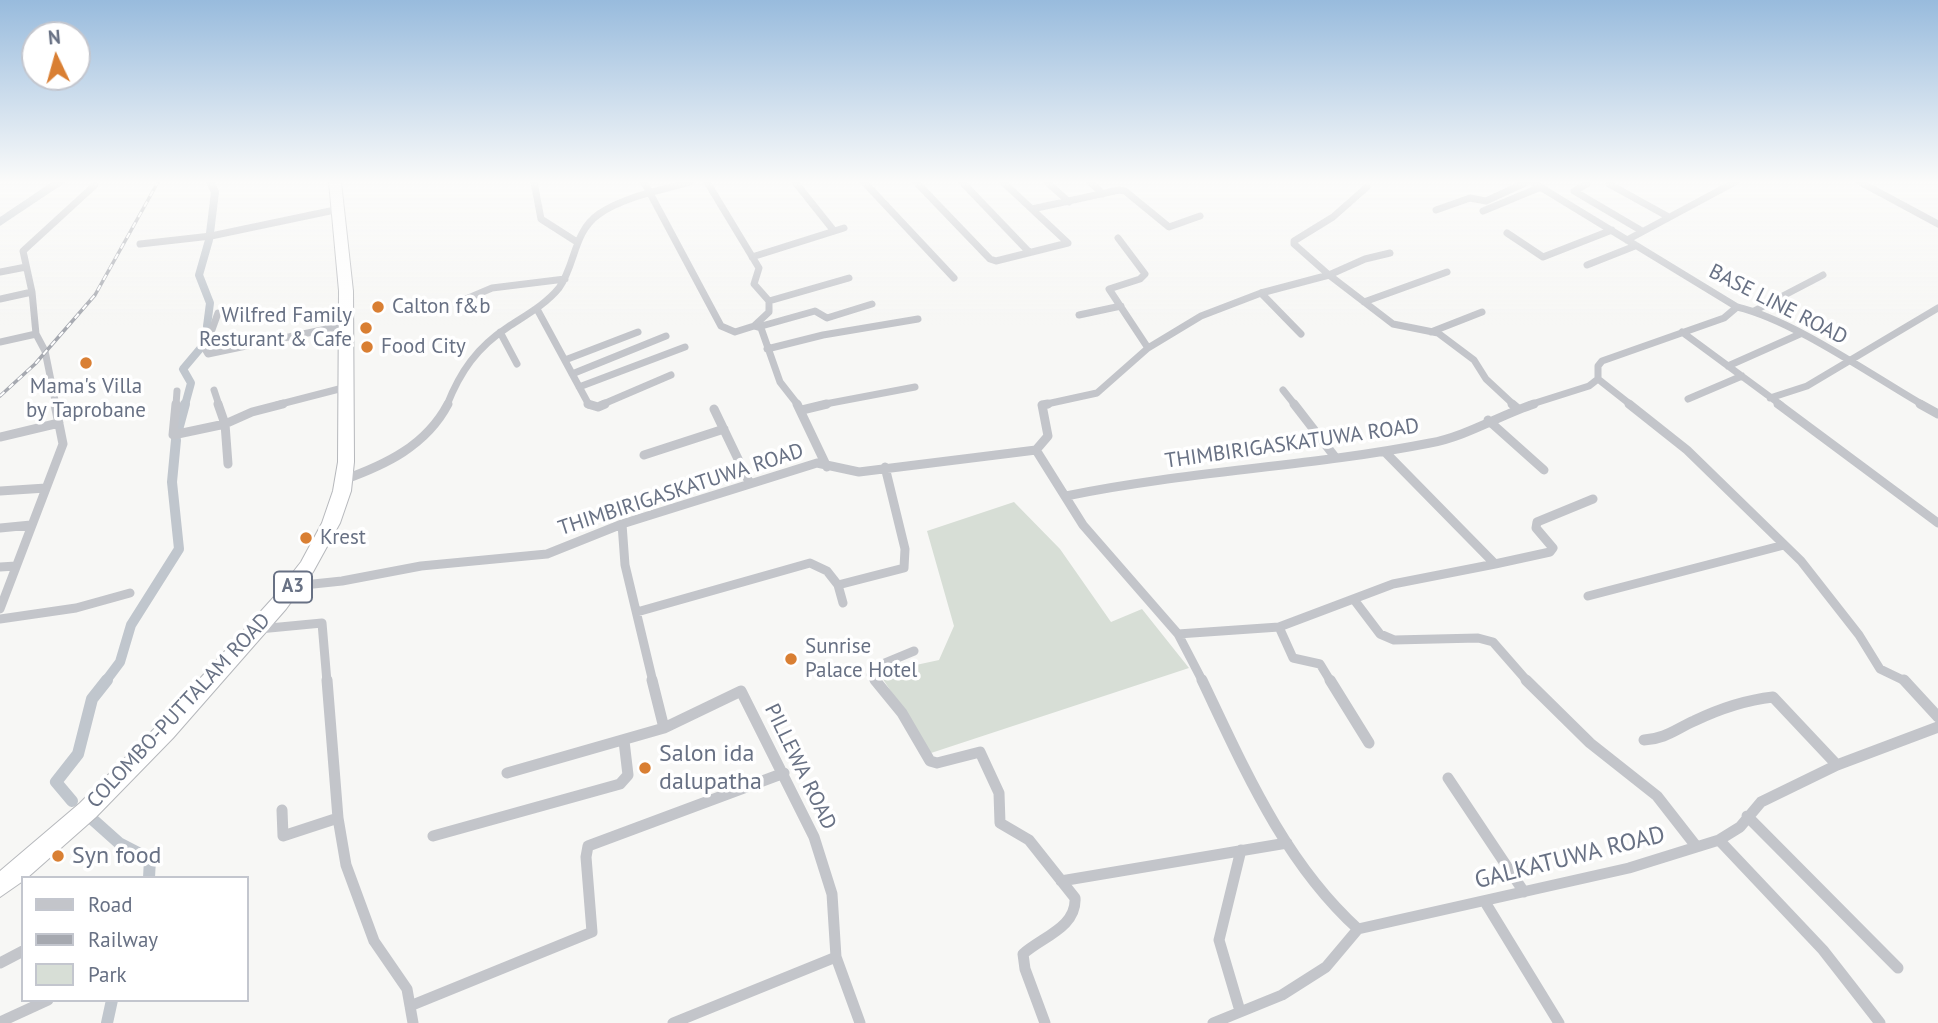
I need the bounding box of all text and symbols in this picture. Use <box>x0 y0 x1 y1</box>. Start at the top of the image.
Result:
north arrow <box>21 21 91 91</box>
text: N <box>47 25 62 50</box>
street label: BASE LINE ROAD <box>1705 259 1851 351</box>
place label: Calton f&b <box>392 294 491 320</box>
marker: Calton f&b <box>370 299 386 315</box>
place label: Wilfred Family Resturant & Cafe <box>199 303 352 353</box>
marker: Wilfred Family Resturant & Cafe <box>358 320 374 336</box>
place label: Food City <box>381 334 466 360</box>
marker: Food City <box>359 339 375 355</box>
marker: Mama's Villa by Taprobane <box>78 355 94 371</box>
place label: Mama's Villa by Taprobane <box>26 374 146 424</box>
street label: THIMBIRIGASKATUWA ROAD <box>1163 414 1421 474</box>
street label: THIMBIRIGASKATUWA ROAD <box>555 438 807 542</box>
place label: Krest <box>320 525 366 551</box>
marker: Krest <box>298 530 314 546</box>
road number: A3 <box>274 572 312 602</box>
street label: COLOMBO-PUTTALAM ROAD <box>82 608 276 814</box>
place label: Sunrise Palace Hotel <box>805 634 917 684</box>
marker: Sunrise Palace Hotel <box>783 651 799 667</box>
street label: PILLEWA ROAD <box>759 700 841 834</box>
place label: Salon ida dalupatha <box>659 740 762 796</box>
marker: Salon ida dalupatha <box>637 760 653 776</box>
street label: GALKATUWA ROAD <box>1472 820 1668 896</box>
place label: Syn food <box>72 842 161 870</box>
marker: Syn food <box>50 848 66 864</box>
legend <box>21 876 248 1002</box>
text: Road <box>88 891 132 918</box>
text: Railway <box>88 926 158 953</box>
text: Park <box>88 961 127 988</box>

